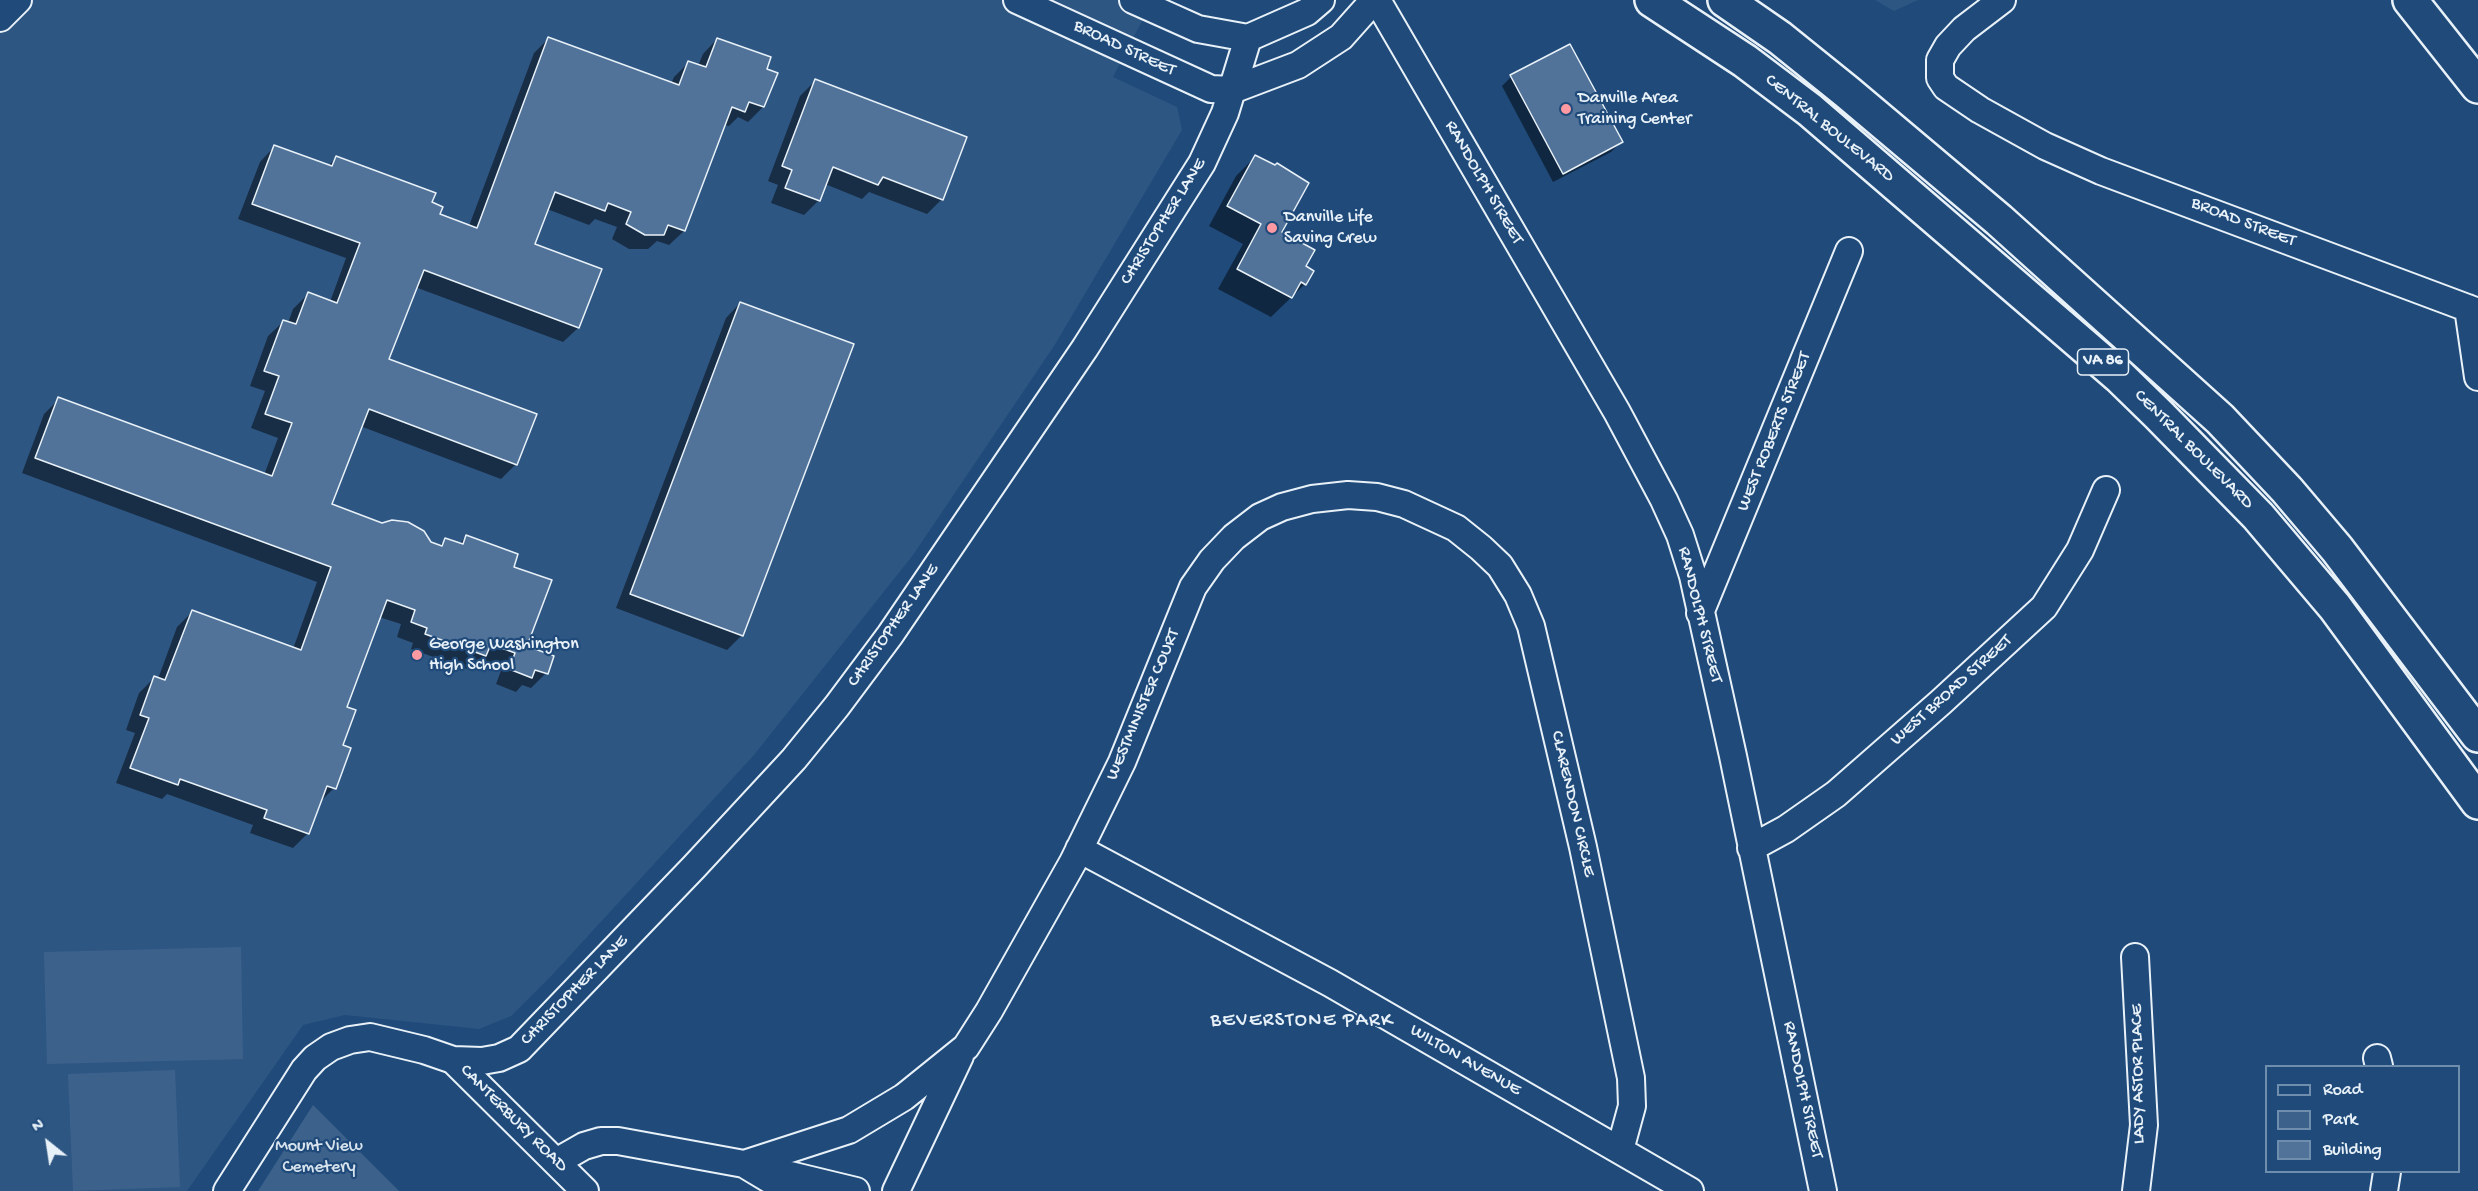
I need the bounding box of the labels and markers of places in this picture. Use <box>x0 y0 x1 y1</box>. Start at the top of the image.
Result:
place label: Danville Area Training Center <box>1578 88 1691 130</box>
marker: Danville Area Training Center <box>1559 102 1573 116</box>
place label: Danville Life Saving Crew <box>1284 207 1377 250</box>
marker: Danville Life Saving Crew <box>1265 221 1279 235</box>
place label: George Washington High School <box>429 634 579 676</box>
marker: George Washington High School <box>410 648 424 662</box>

